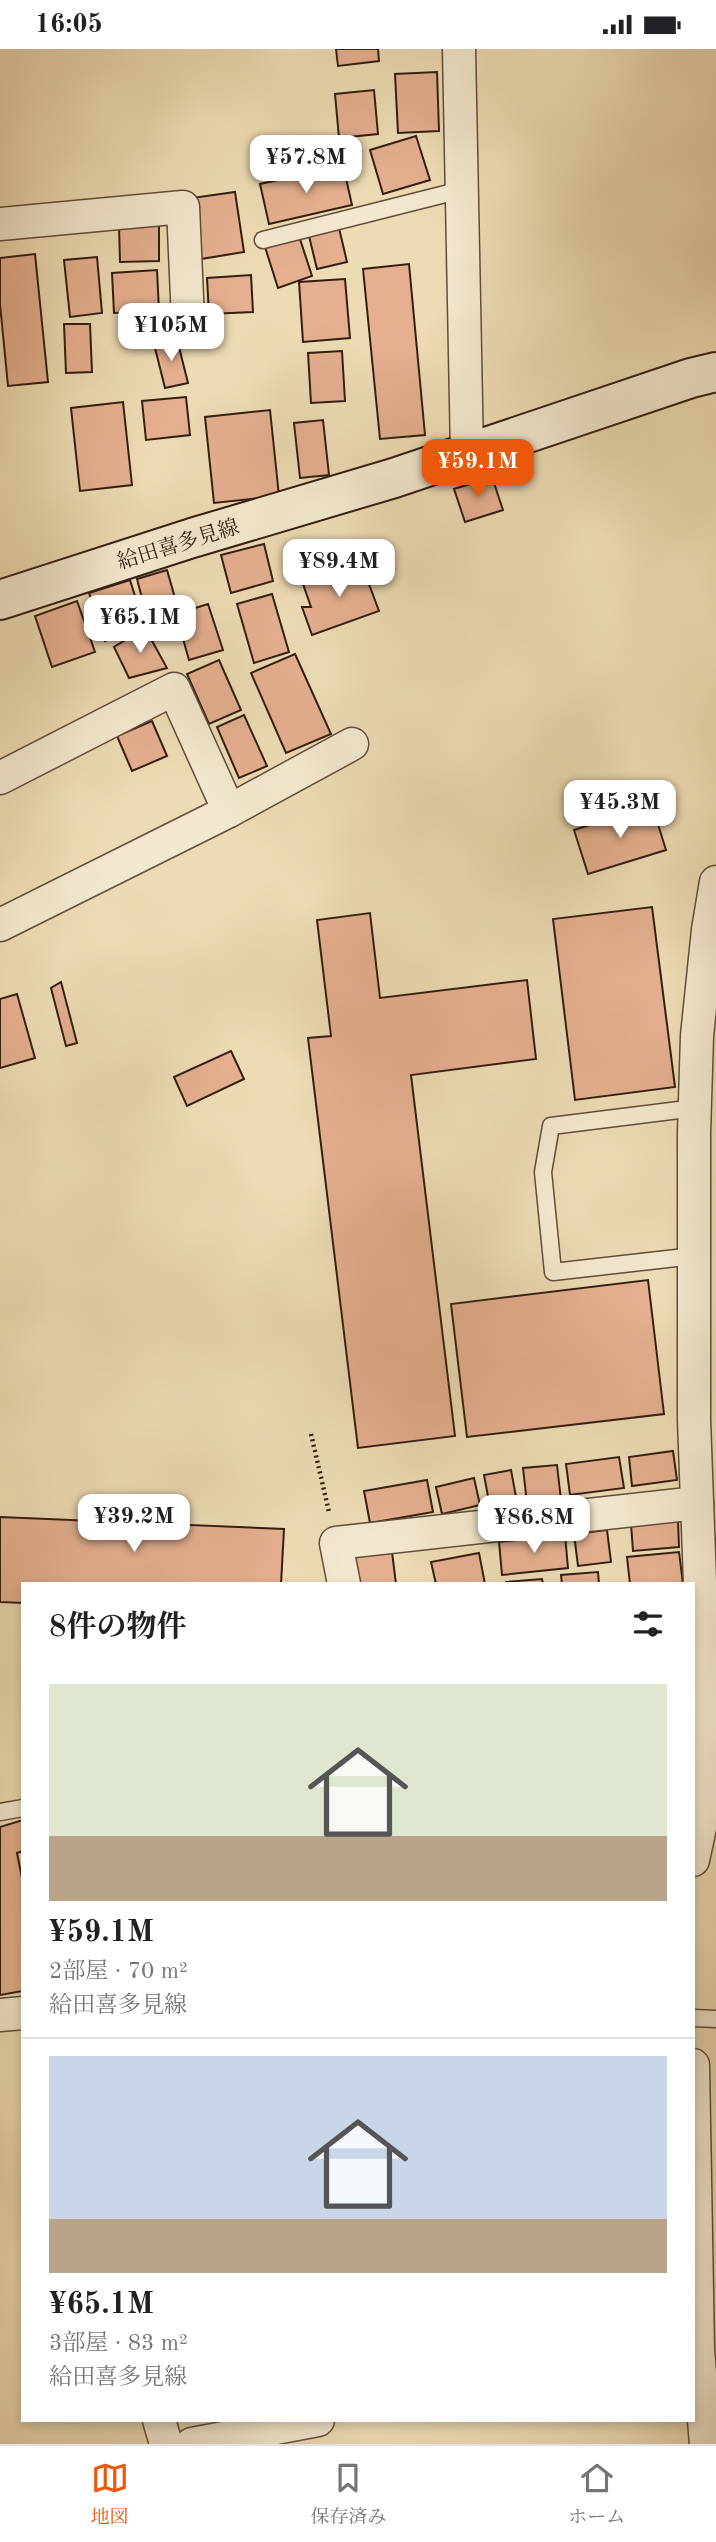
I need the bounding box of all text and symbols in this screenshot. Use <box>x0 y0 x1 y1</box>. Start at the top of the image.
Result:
text: 16:05 <box>35 12 103 38</box>
pin: ¥57.8M <box>249 135 363 195</box>
text: ¥57.8M <box>266 146 346 169</box>
pin: ¥105M <box>122 303 220 363</box>
text: ¥105M <box>134 314 208 337</box>
pin: ¥59.1M <box>421 440 535 499</box>
text: ¥59.1M <box>438 450 518 473</box>
street label: 給田喜多見線 <box>115 515 242 574</box>
pin: ¥89.4M <box>282 539 396 599</box>
text: ¥89.4M <box>299 550 379 573</box>
pin: ¥65.1M <box>83 595 197 655</box>
text: ¥65.1M <box>100 606 180 629</box>
pin: ¥45.3M <box>563 781 677 840</box>
text: ¥45.3M <box>580 791 660 814</box>
pin: ¥39.2M <box>77 1495 191 1554</box>
pin: ¥86.8M <box>477 1495 591 1555</box>
text: ¥39.2M <box>94 1505 174 1528</box>
text: ¥86.8M <box>494 1506 574 1529</box>
icon: filters <box>629 1605 667 1643</box>
text: 8件の物件 <box>49 1613 186 1643</box>
icon: home <box>295 1729 421 1855</box>
text: ¥59.1M <box>49 1918 154 1948</box>
text: 2部屋 · 70 m² <box>49 1960 188 1983</box>
text: 給田喜多見線 <box>49 1994 187 2017</box>
icon: home <box>295 2101 421 2227</box>
text: ¥65.1M <box>49 2290 154 2320</box>
text: 3部屋 · 83 m² <box>49 2332 188 2355</box>
text: 給田喜多見線 <box>49 2366 187 2389</box>
tab: 地図 <box>91 2459 129 2530</box>
tab: 保存済み <box>310 2459 386 2530</box>
tab: ホーム <box>568 2459 625 2530</box>

